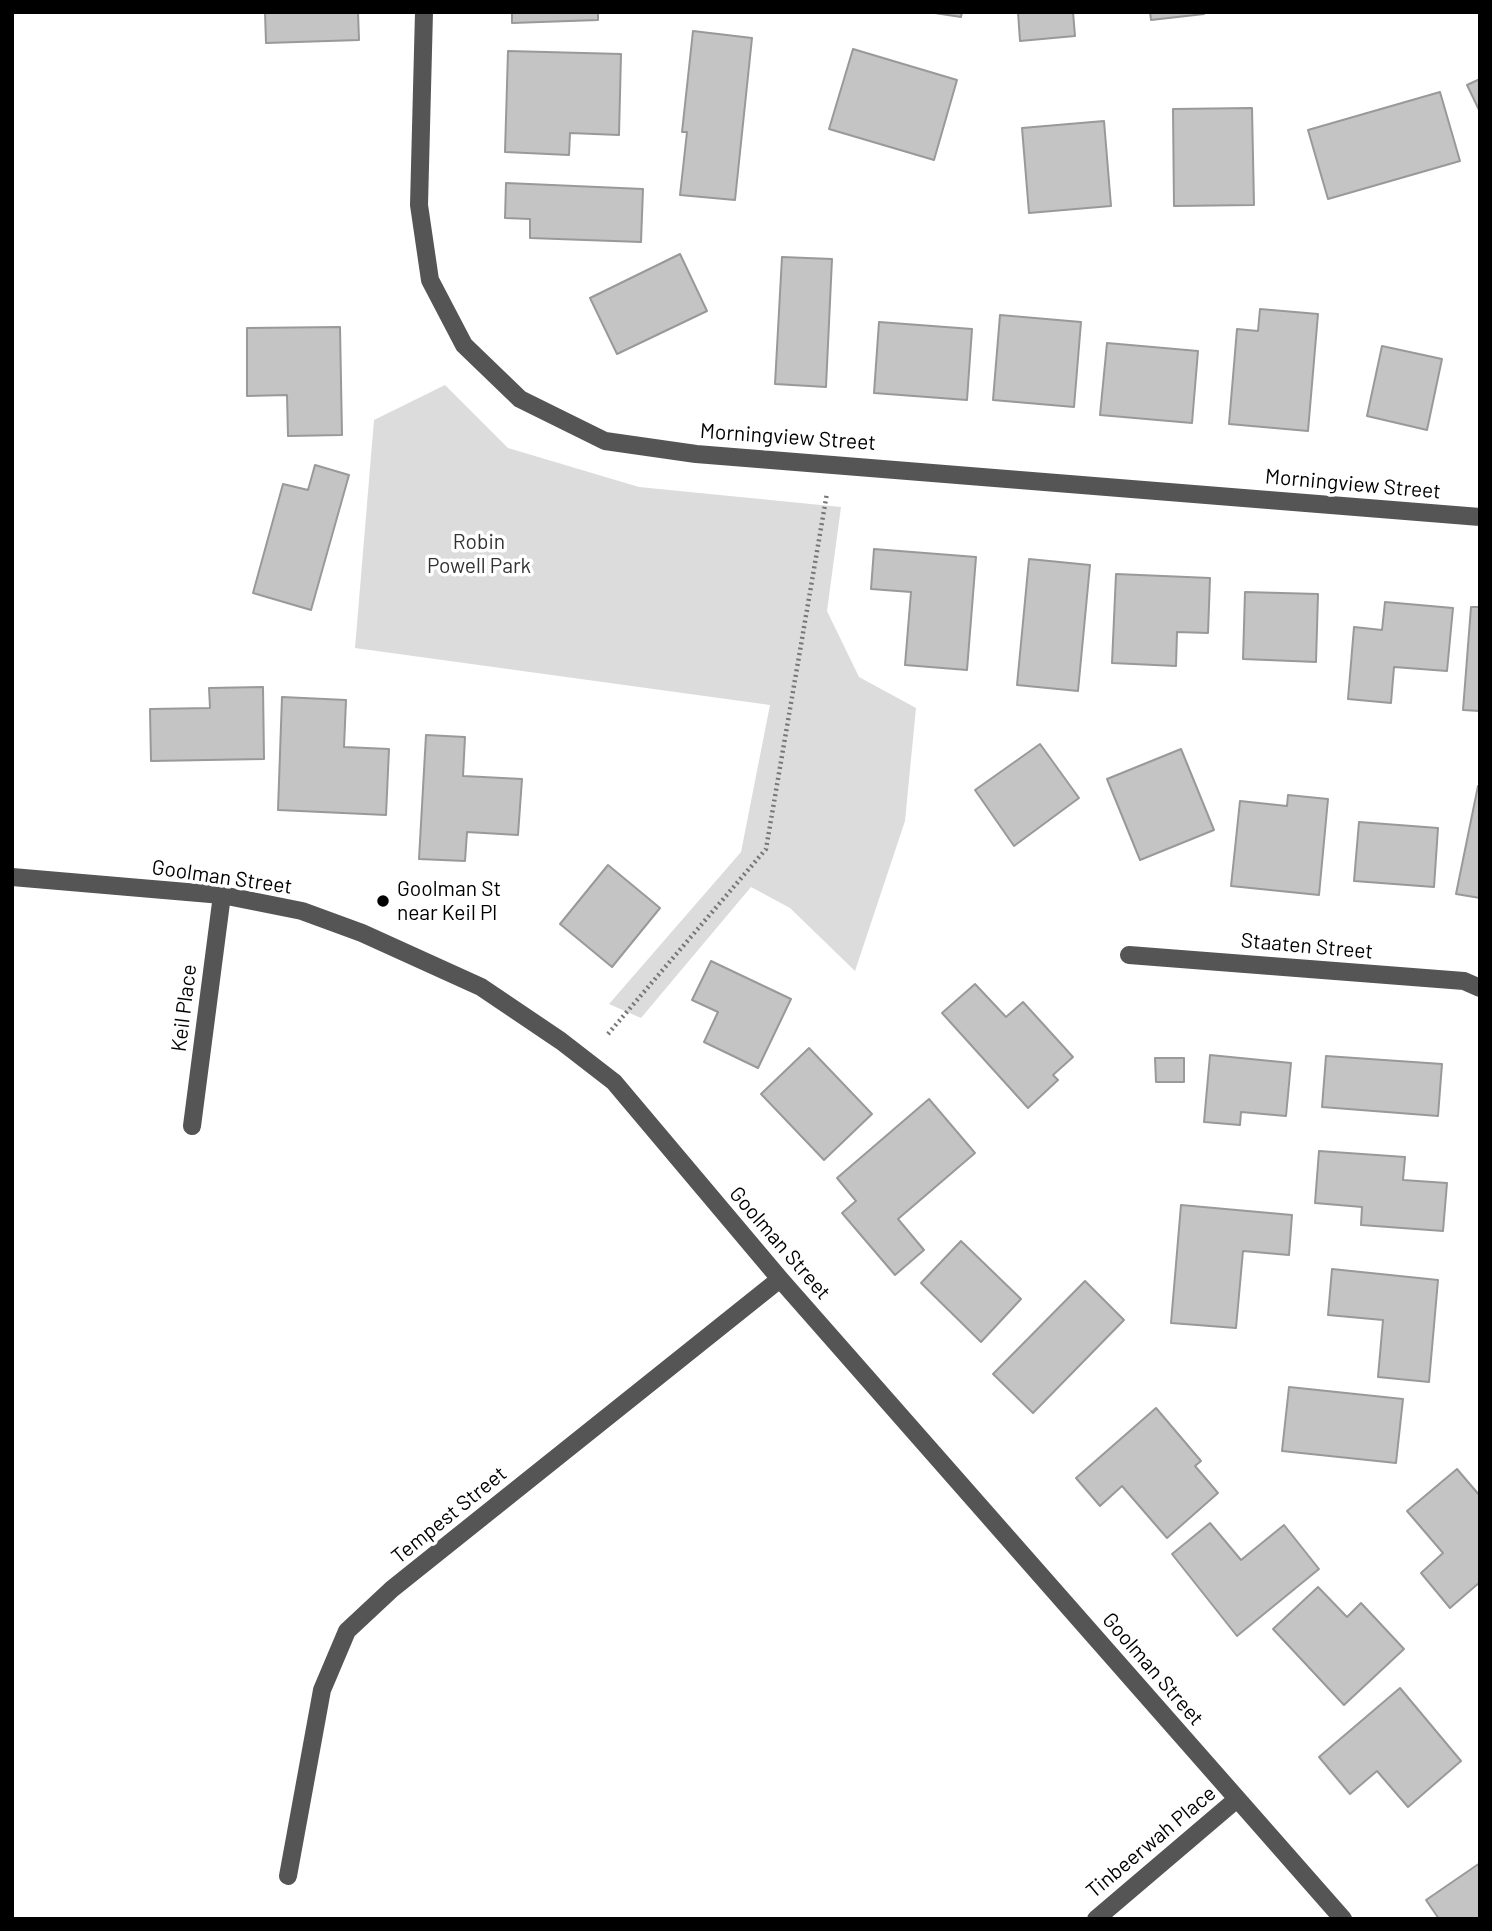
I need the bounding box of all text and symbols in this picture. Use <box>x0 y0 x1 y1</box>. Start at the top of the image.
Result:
street label: Morningview Street <box>699 418 877 456</box>
street label: Morningview Street <box>1264 464 1442 504</box>
park label: Robin Powell Park <box>427 529 531 579</box>
street label: Goolman Street <box>150 855 294 899</box>
place label: Goolman St near Keil Pl <box>397 876 501 926</box>
marker: Goolman St near Keil Pl <box>375 893 391 909</box>
street label: Staaten Street <box>1240 928 1374 964</box>
street label: Keil Place <box>166 963 202 1053</box>
street label: Goolman Street <box>724 1181 836 1305</box>
street label: Tempest Street <box>386 1461 512 1569</box>
street label: Goolman Street <box>1097 1607 1209 1731</box>
street label: Tinbeerwah Place <box>1081 1780 1221 1904</box>

